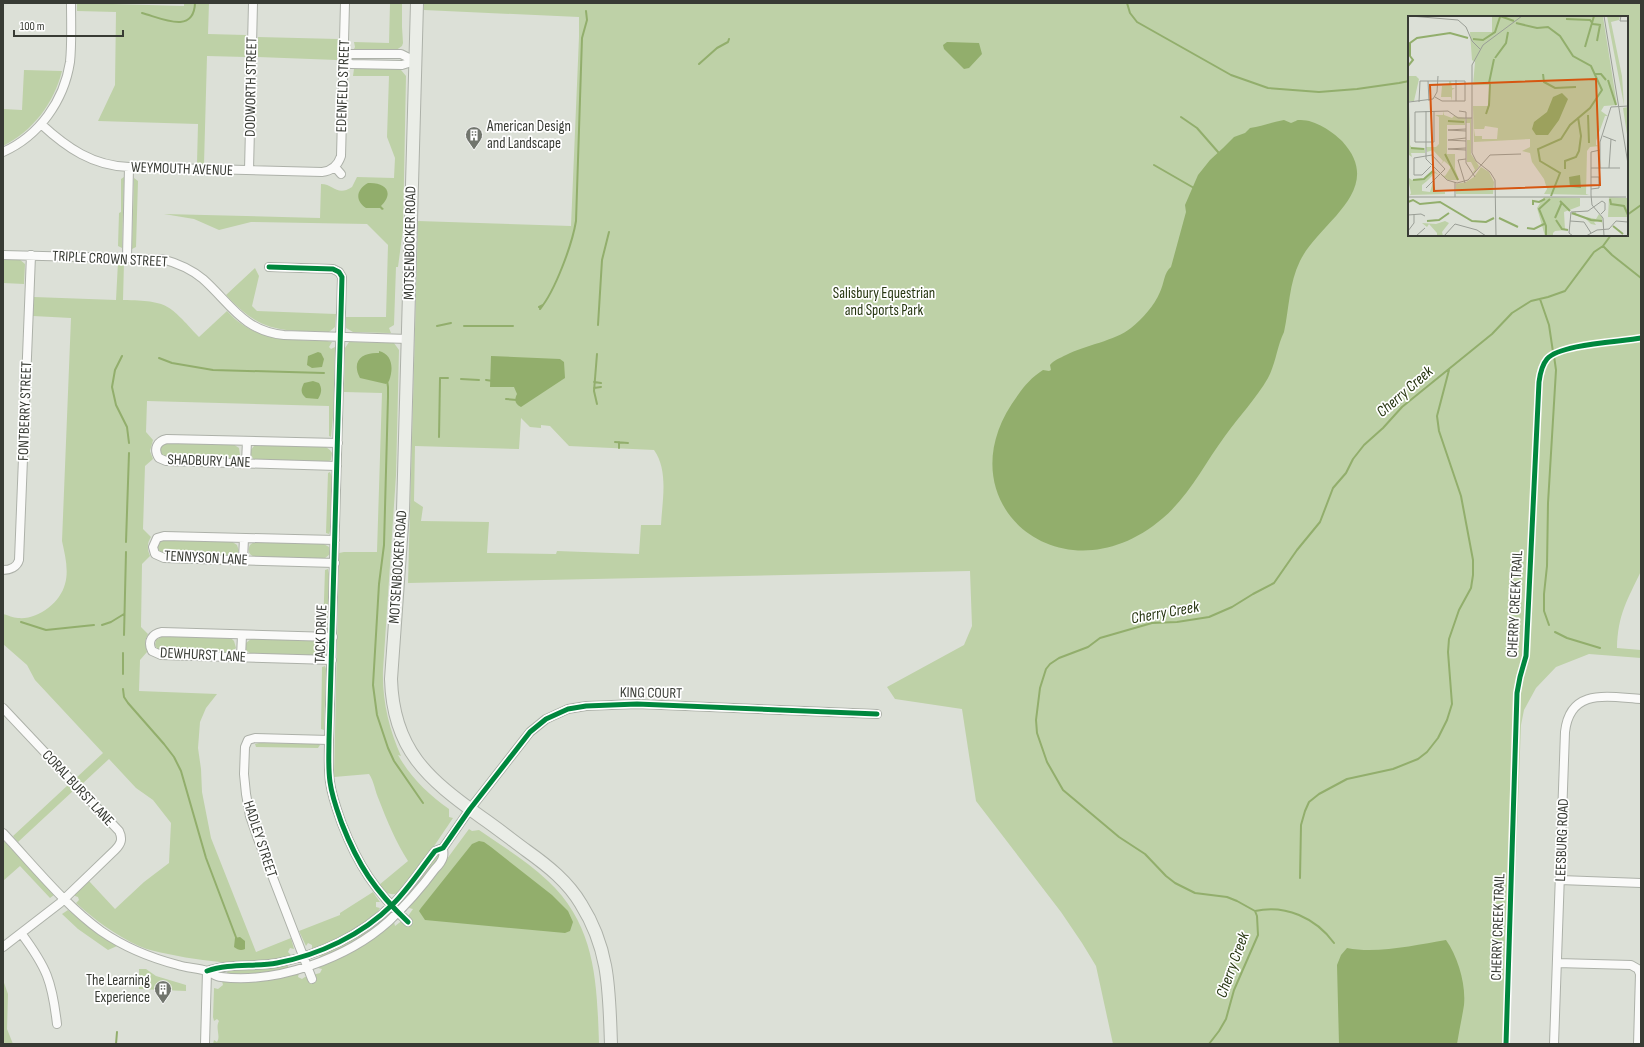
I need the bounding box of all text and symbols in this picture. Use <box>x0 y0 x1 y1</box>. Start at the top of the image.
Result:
scale bar <box>14 12 123 38</box>
inset map <box>1408 16 1628 236</box>
text: 100 m <box>20 19 45 34</box>
street label: DODWORTH STREET <box>241 37 261 137</box>
street label: EDENFELD STREET <box>332 39 354 133</box>
place label: American Design and Landscape <box>486 117 571 153</box>
building icon: American Design and Landscape <box>464 125 484 150</box>
street label: WEYMOUTH AVENUE <box>131 158 233 180</box>
street label: MOTSENBOCKER ROAD <box>400 186 420 300</box>
street label: TRIPLE CROWN STREET <box>52 246 168 272</box>
park label: Salisbury Equestrian and Sports Park <box>833 284 935 320</box>
street label: FONTBERRY STREET <box>14 361 36 461</box>
water label: Cherry Creek <box>1373 362 1438 422</box>
street label: SHADBURY LANE <box>167 450 251 472</box>
street label: MOTSENBOCKER ROAD <box>385 510 411 624</box>
street label: TENNYSON LANE <box>164 546 248 570</box>
street label: CHERRY CREEK TRAIL <box>1503 550 1527 658</box>
water label: Cherry Creek <box>1130 598 1201 628</box>
street label: TACK DRIVE <box>310 604 332 664</box>
street label: DEWHURST LANE <box>160 643 246 667</box>
street label: KING COURT <box>620 683 682 703</box>
street label: CORAL BURST LANE <box>38 746 118 830</box>
street label: HADLEY STREET <box>239 798 281 880</box>
street label: LEESBURG ROAD <box>1551 798 1573 882</box>
street label: CHERRY CREEK TRAIL <box>1487 873 1509 981</box>
water label: Cherry Creek <box>1212 929 1254 1000</box>
place label: The Learning Experience <box>86 971 150 1007</box>
building icon: The Learning Experience <box>153 979 173 1004</box>

